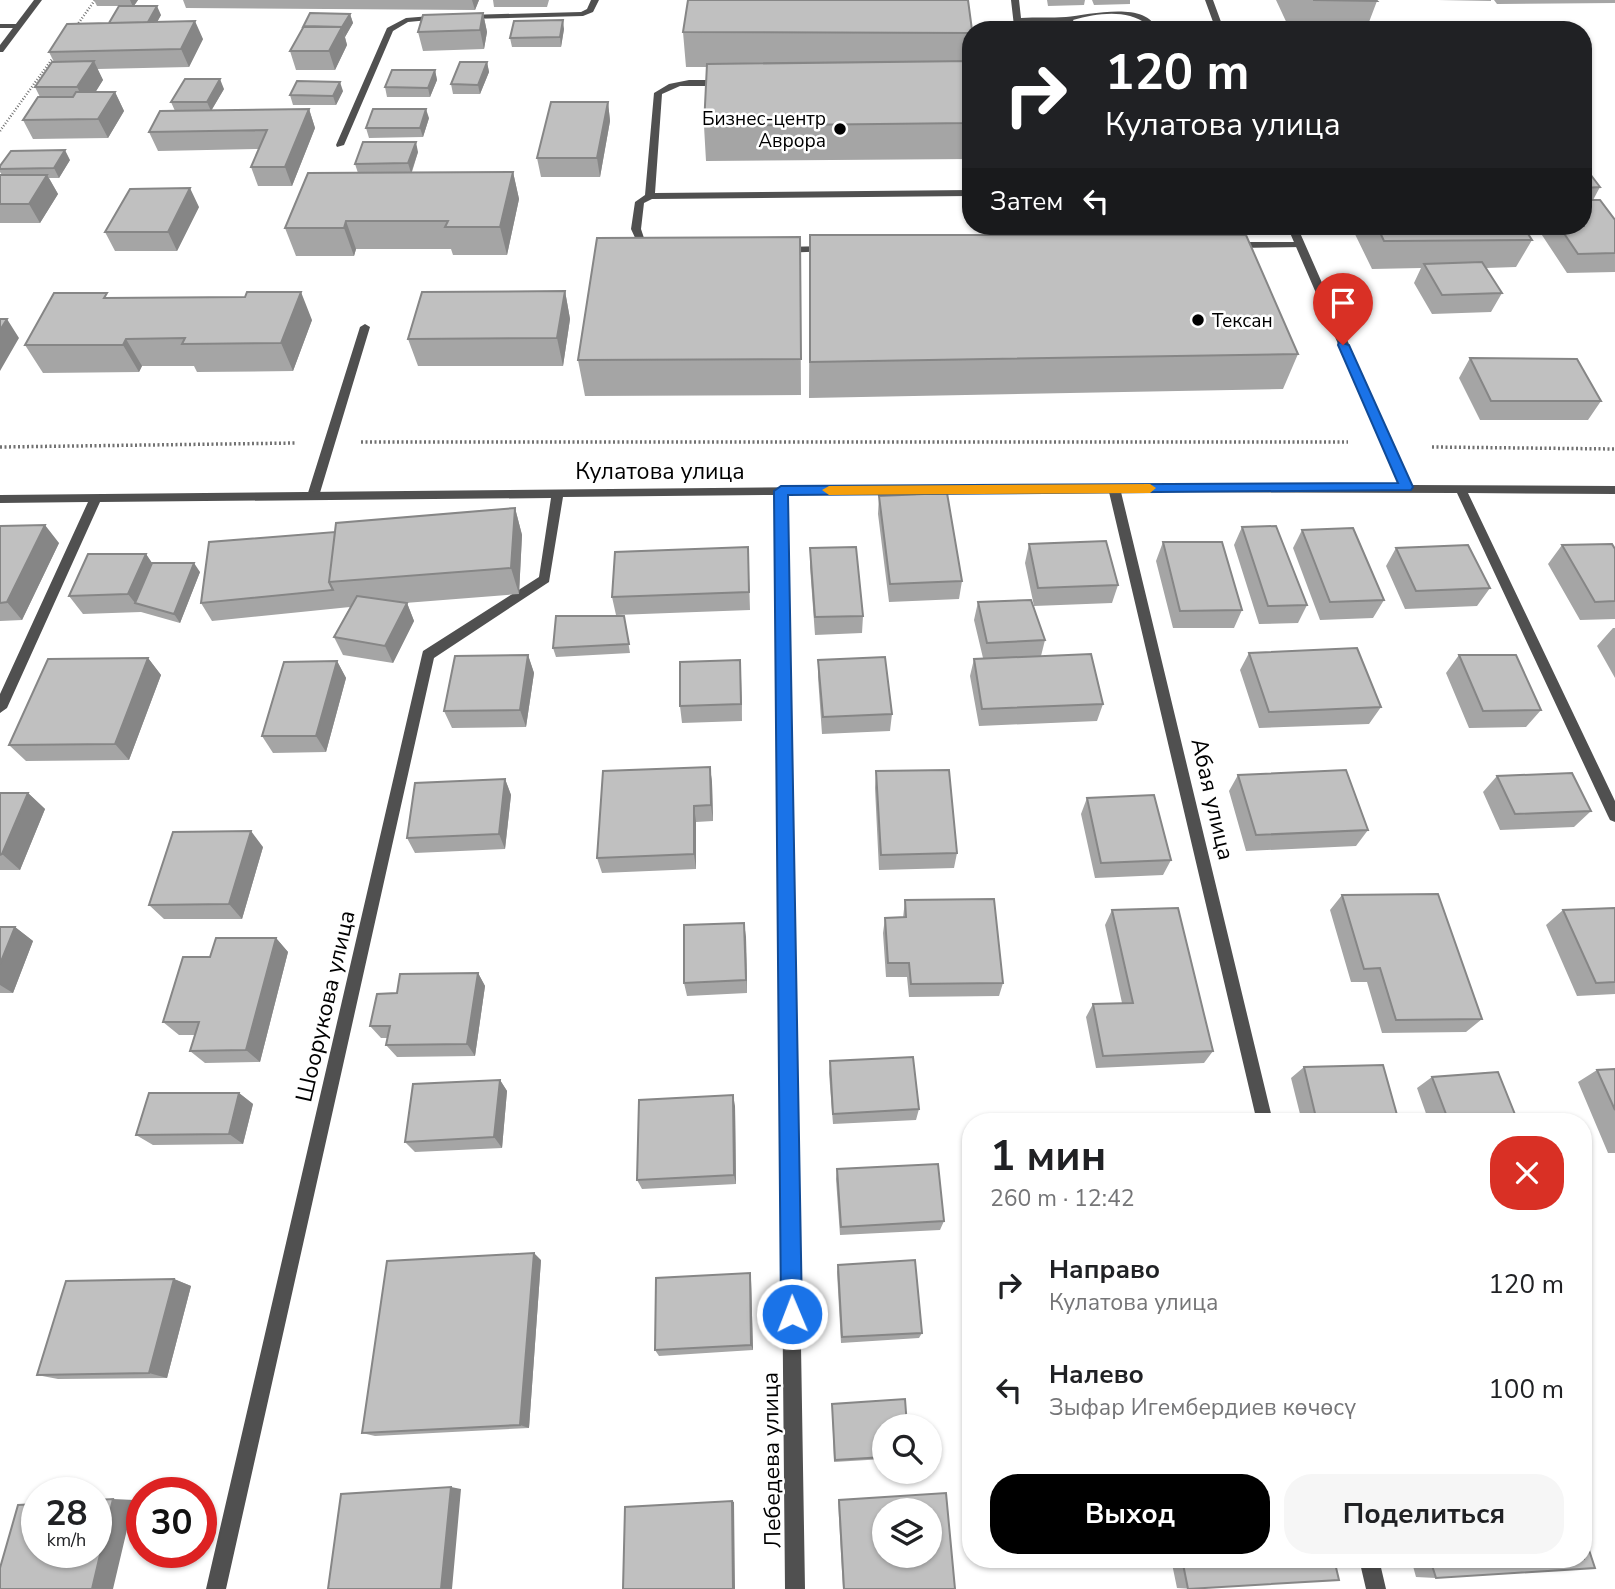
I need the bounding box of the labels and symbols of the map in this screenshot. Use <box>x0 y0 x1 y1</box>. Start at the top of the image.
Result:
place label: Бизнес-центр Аврора <box>702 106 826 154</box>
marker: Бизнес-центр Аврора <box>832 121 848 137</box>
pin <box>1313 273 1373 345</box>
place label: Тексан <box>1212 308 1273 334</box>
marker: Тексан <box>1190 312 1206 328</box>
street label: Кулатова улица <box>575 456 745 487</box>
street label: Абая улица <box>1183 735 1242 863</box>
street label: Шоорукова улица <box>288 907 363 1105</box>
position arrow <box>755 1277 829 1351</box>
street label: Лебедева улица <box>754 1372 789 1548</box>
speed limit sign: 30 <box>126 1477 217 1568</box>

